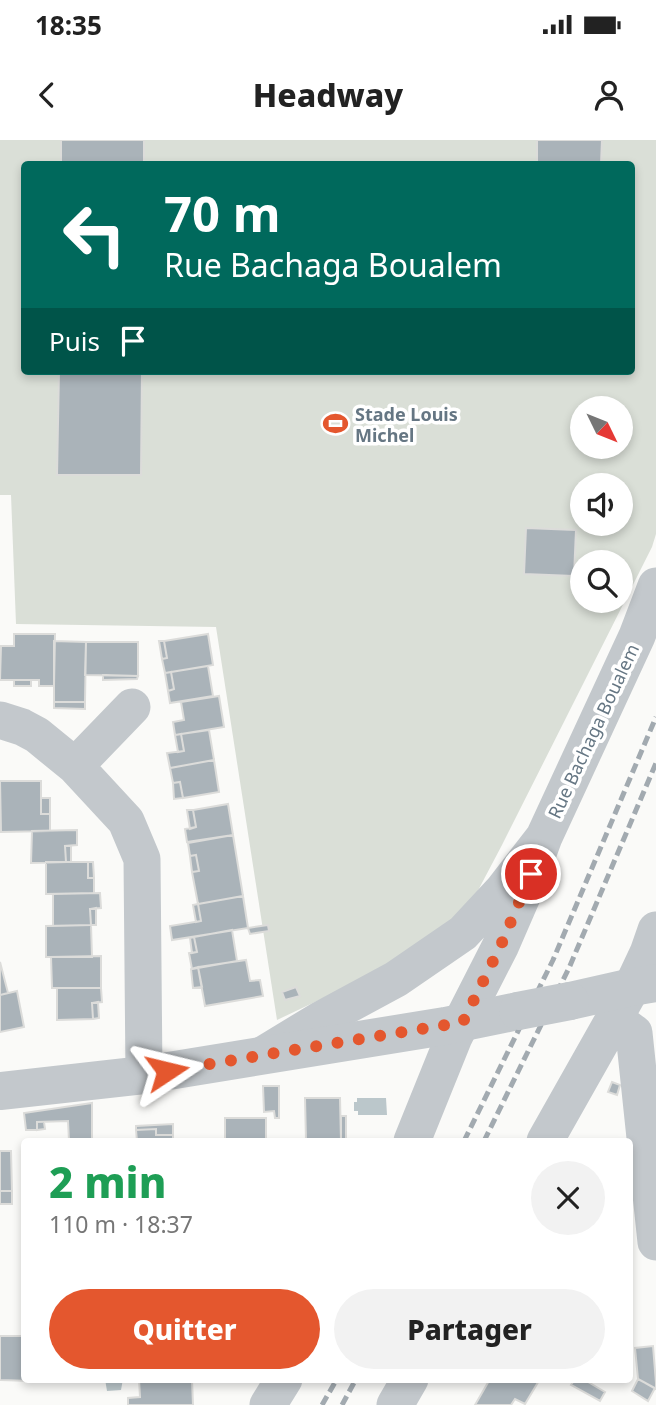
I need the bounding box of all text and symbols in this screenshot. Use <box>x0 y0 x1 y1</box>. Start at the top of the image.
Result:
text: 18:35 <box>35 7 102 43</box>
text: Headway <box>253 73 403 116</box>
icon: back <box>28 76 66 114</box>
icon: person <box>590 76 628 114</box>
text: 70 m <box>164 180 281 246</box>
icon: left <box>49 189 140 280</box>
text: Rue Bachaga Boualem <box>164 243 502 286</box>
icon: arrive <box>114 322 152 360</box>
text: Puis <box>49 323 100 359</box>
north arrow <box>570 396 634 458</box>
map controls <box>570 396 633 613</box>
place label: Stade Louis Michel <box>355 402 458 447</box>
sports icon: Stade Louis Michel <box>321 410 349 438</box>
button: sound <box>570 473 633 536</box>
button: search <box>570 550 633 613</box>
street label: Rue Bachaga Boualem <box>542 640 644 822</box>
pin <box>501 844 561 904</box>
icon: arrive <box>512 855 550 893</box>
position arrow <box>130 1034 204 1108</box>
text: 2 min <box>49 1153 166 1210</box>
button: close <box>531 1161 605 1235</box>
text: 110 m · 18:37 <box>49 1208 193 1240</box>
button: Quitter <box>49 1289 320 1369</box>
button: Partager <box>334 1289 605 1369</box>

